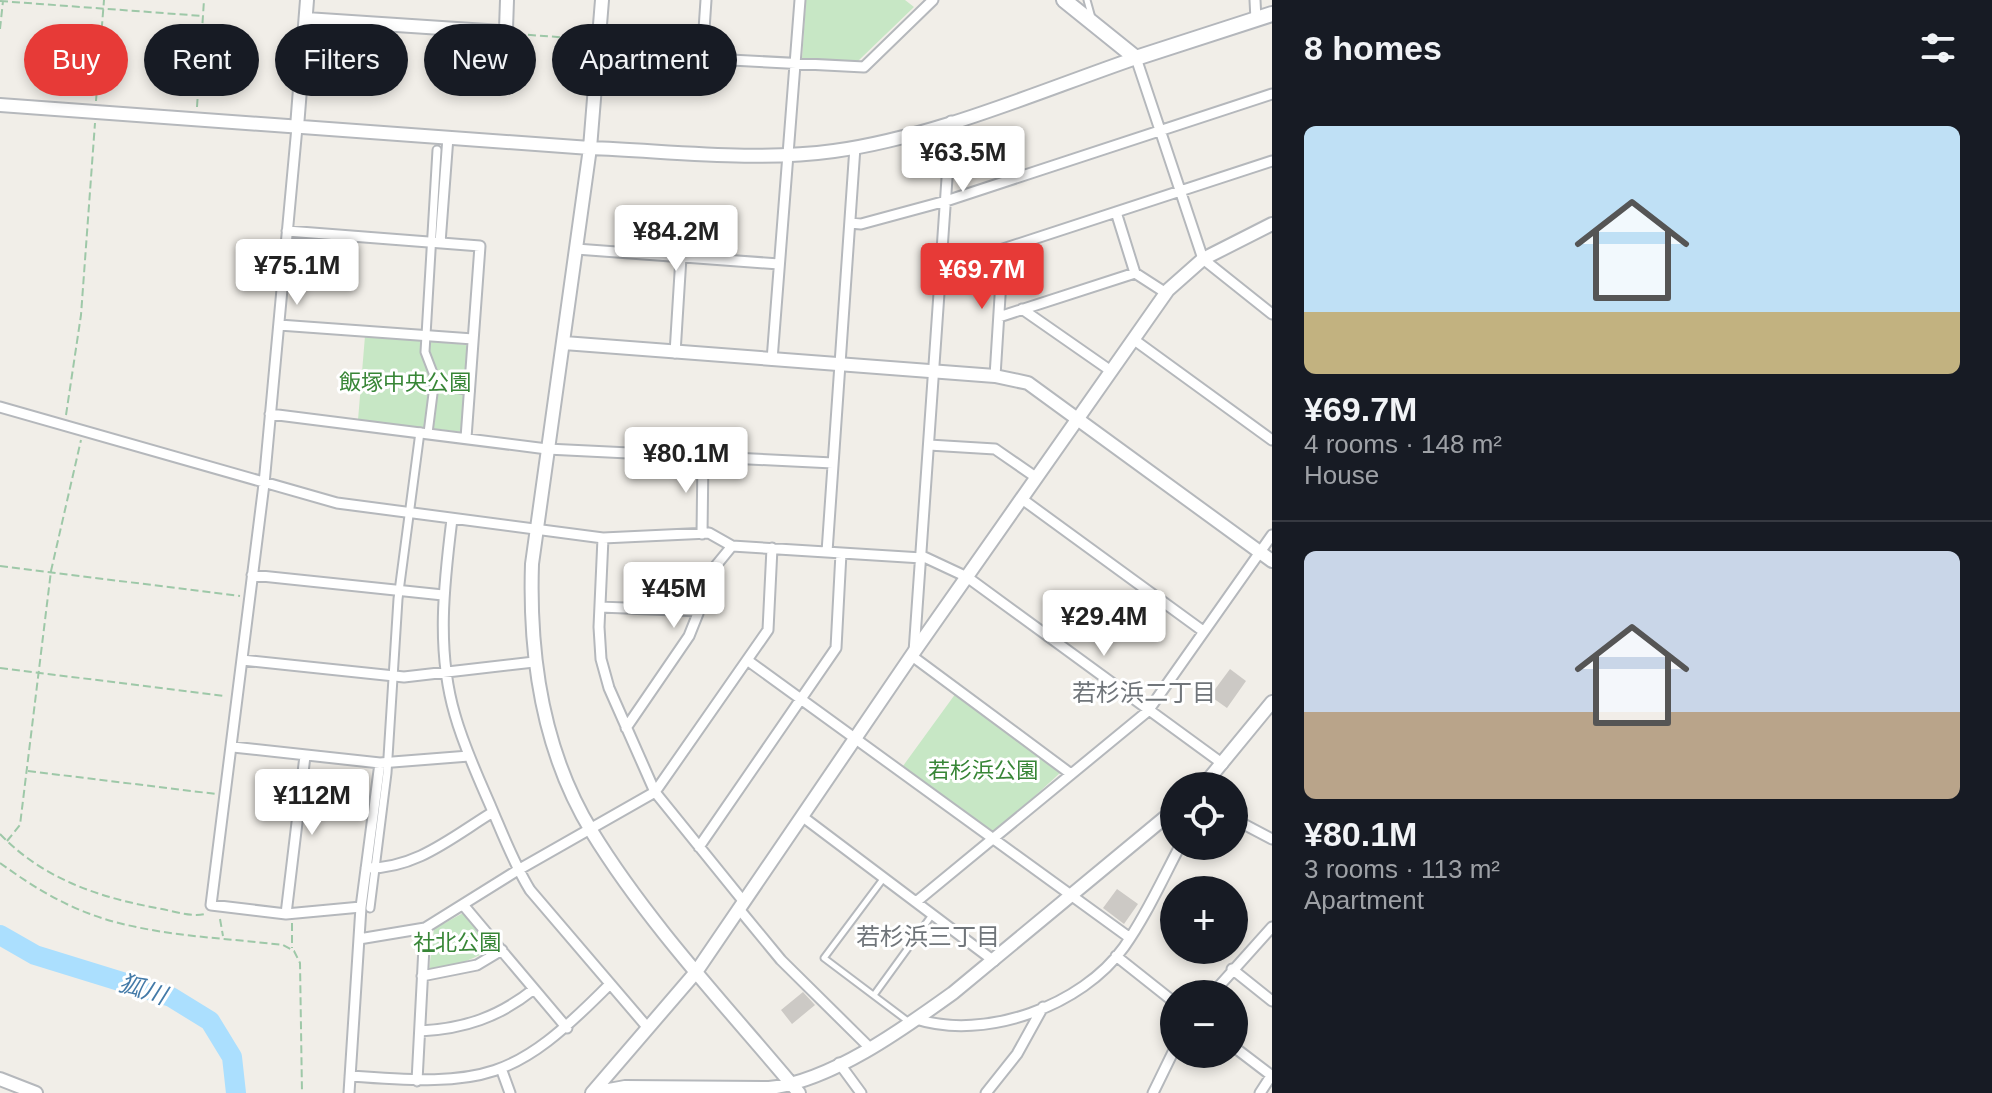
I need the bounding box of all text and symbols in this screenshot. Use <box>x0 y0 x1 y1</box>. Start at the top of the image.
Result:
chip: Buy <box>24 24 128 96</box>
chip: Rent <box>144 24 259 96</box>
chip: Filters <box>275 24 408 96</box>
chip: New <box>424 24 536 96</box>
chip: Apartment <box>552 24 737 96</box>
icon: filters <box>1916 26 1960 70</box>
text: 8 homes <box>1304 29 1442 67</box>
pin: ¥63.5M <box>898 126 1028 194</box>
text: ¥63.5M <box>920 137 1006 167</box>
icon: home <box>1560 178 1704 322</box>
pin: ¥84.2M <box>611 205 741 273</box>
text: ¥84.2M <box>633 216 719 246</box>
pin: ¥75.1M <box>232 239 362 307</box>
pin: ¥69.7M <box>917 243 1047 311</box>
text: ¥75.1M <box>254 250 340 280</box>
text: ¥69.7M <box>939 254 1025 284</box>
park label: 飯塚中央公園 <box>339 370 471 395</box>
text: ¥69.7M <box>1304 390 1417 428</box>
pin: ¥80.1M <box>621 427 751 495</box>
text: 4 rooms · 148 m² <box>1304 429 1502 459</box>
text: ¥80.1M <box>643 438 729 468</box>
text: House <box>1304 460 1379 490</box>
pin: ¥45M <box>627 562 721 630</box>
text: ¥45M <box>641 573 707 603</box>
pin: ¥29.4M <box>1039 590 1169 658</box>
text: ¥29.4M <box>1061 601 1147 631</box>
icon: home <box>1560 603 1704 747</box>
district label: 若杉浜二丁目 <box>1072 679 1216 706</box>
park label: 若杉浜公園 <box>928 758 1038 783</box>
pin: ¥112M <box>256 769 368 837</box>
map controls <box>1160 772 1248 1068</box>
button: locate <box>1160 772 1248 860</box>
text: ¥112M <box>273 780 351 810</box>
text: ¥80.1M <box>1304 815 1417 853</box>
text: 3 rooms · 113 m² <box>1304 854 1500 884</box>
button: + <box>1160 876 1248 964</box>
text: Apartment <box>1304 885 1424 915</box>
district label: 若杉浜三丁目 <box>856 923 1000 950</box>
park label: 社北公園 <box>413 930 501 955</box>
water label: 狐川 <box>116 969 173 1010</box>
button: − <box>1160 980 1248 1068</box>

